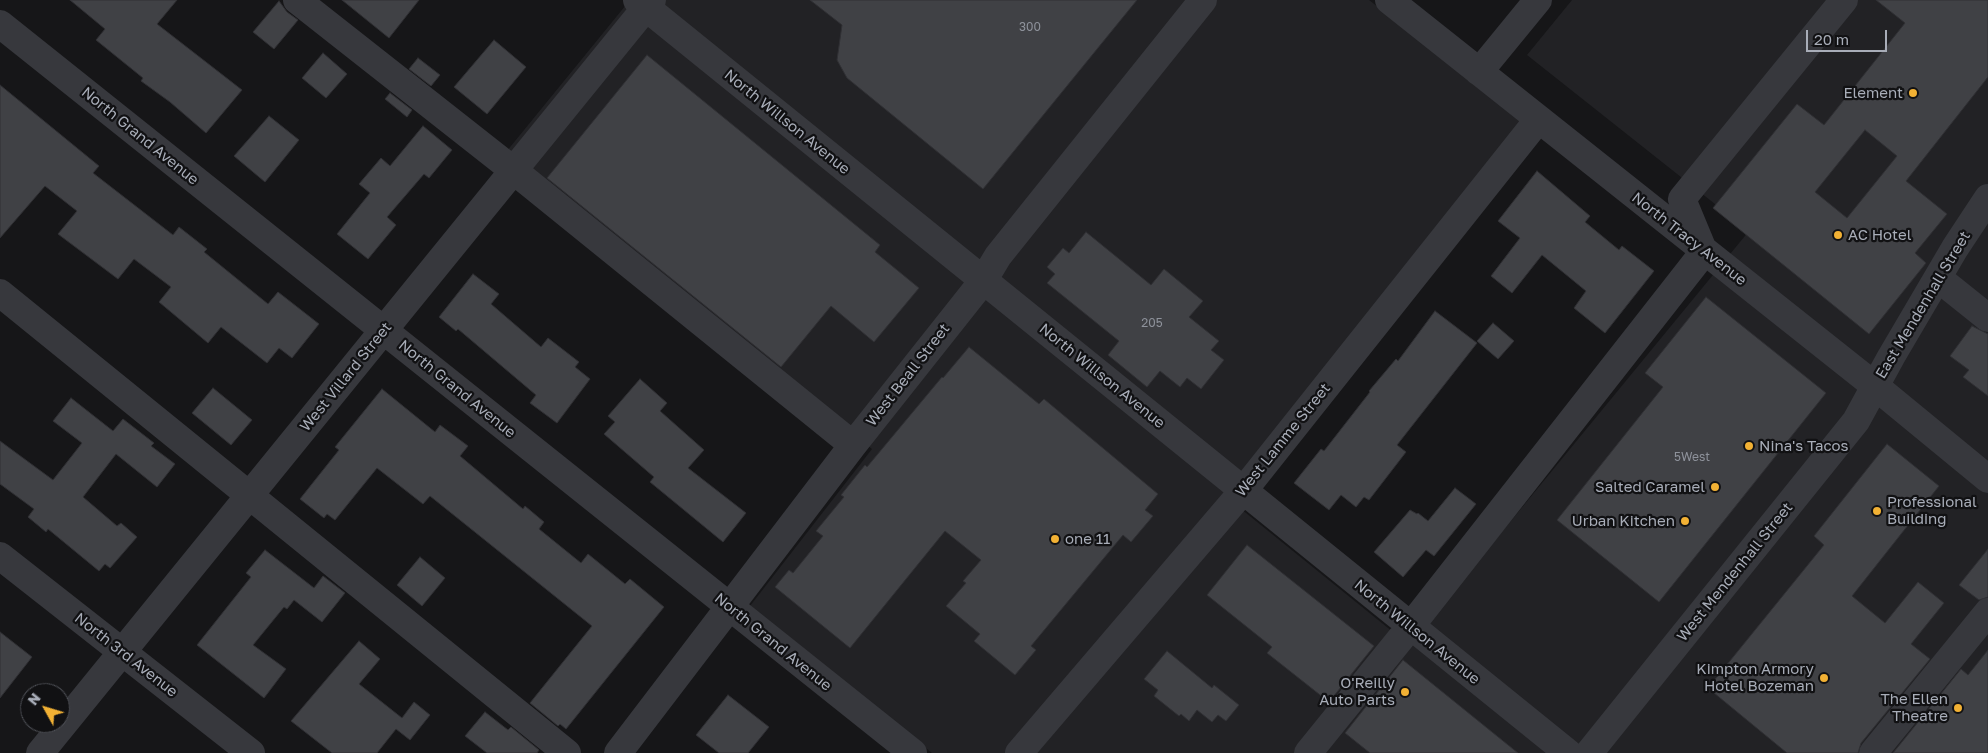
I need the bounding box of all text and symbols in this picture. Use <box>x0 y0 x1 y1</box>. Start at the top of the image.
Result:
house number: 300 <box>1019 20 1041 34</box>
scale bar <box>1808 20 1889 52</box>
text: 20 m <box>1814 30 1849 48</box>
street label: North Willson Avenue <box>721 66 853 178</box>
street label: North Grand Avenue <box>78 83 202 189</box>
place label: Element <box>1843 84 1903 102</box>
marker: Element <box>1907 87 1919 99</box>
street label: North Tracy Avenue <box>1628 189 1750 289</box>
place label: AC Hotel <box>1848 226 1912 244</box>
street label: East Mendenhall Street <box>1872 228 1974 382</box>
marker: AC Hotel <box>1832 229 1844 241</box>
house number: 205 <box>1141 316 1163 330</box>
street label: West Villard Street <box>296 319 396 435</box>
street label: West Beall Street <box>862 320 954 430</box>
street label: North Willson Avenue <box>1036 320 1168 432</box>
street label: North Grand Avenue <box>395 336 519 442</box>
street label: West Lamme Street <box>1232 380 1334 500</box>
place label: Nina's Tacos <box>1759 437 1849 455</box>
marker: Nina's Tacos <box>1743 440 1755 452</box>
house number: 5West <box>1674 450 1710 464</box>
place label: Salted Caramel <box>1595 478 1705 496</box>
marker: Salted Caramel <box>1709 481 1721 493</box>
place label: Professional Building <box>1887 493 1977 528</box>
street label: West Mendenhall Street <box>1673 499 1797 645</box>
marker: Professional Building <box>1871 505 1883 517</box>
place label: Urban Kitchen <box>1572 512 1675 530</box>
marker: Urban Kitchen <box>1679 515 1691 527</box>
place label: one 11 <box>1065 530 1110 548</box>
marker: one 11 <box>1049 533 1061 545</box>
street label: North Willson Avenue <box>1351 576 1483 688</box>
street label: North Grand Avenue <box>711 589 835 695</box>
street label: North 3rd Avenue <box>71 609 181 701</box>
place label: Kimpton Armory Hotel Bozeman <box>1696 660 1814 695</box>
marker: Kimpton Armory Hotel Bozeman <box>1818 672 1830 684</box>
place label: O'Reilly Auto Parts <box>1319 674 1395 709</box>
north arrow <box>20 683 70 733</box>
marker: O'Reilly Auto Parts <box>1399 686 1411 698</box>
text: N <box>24 689 44 708</box>
place label: The Ellen Theatre <box>1881 690 1948 725</box>
marker: The Ellen Theatre <box>1952 702 1964 714</box>

